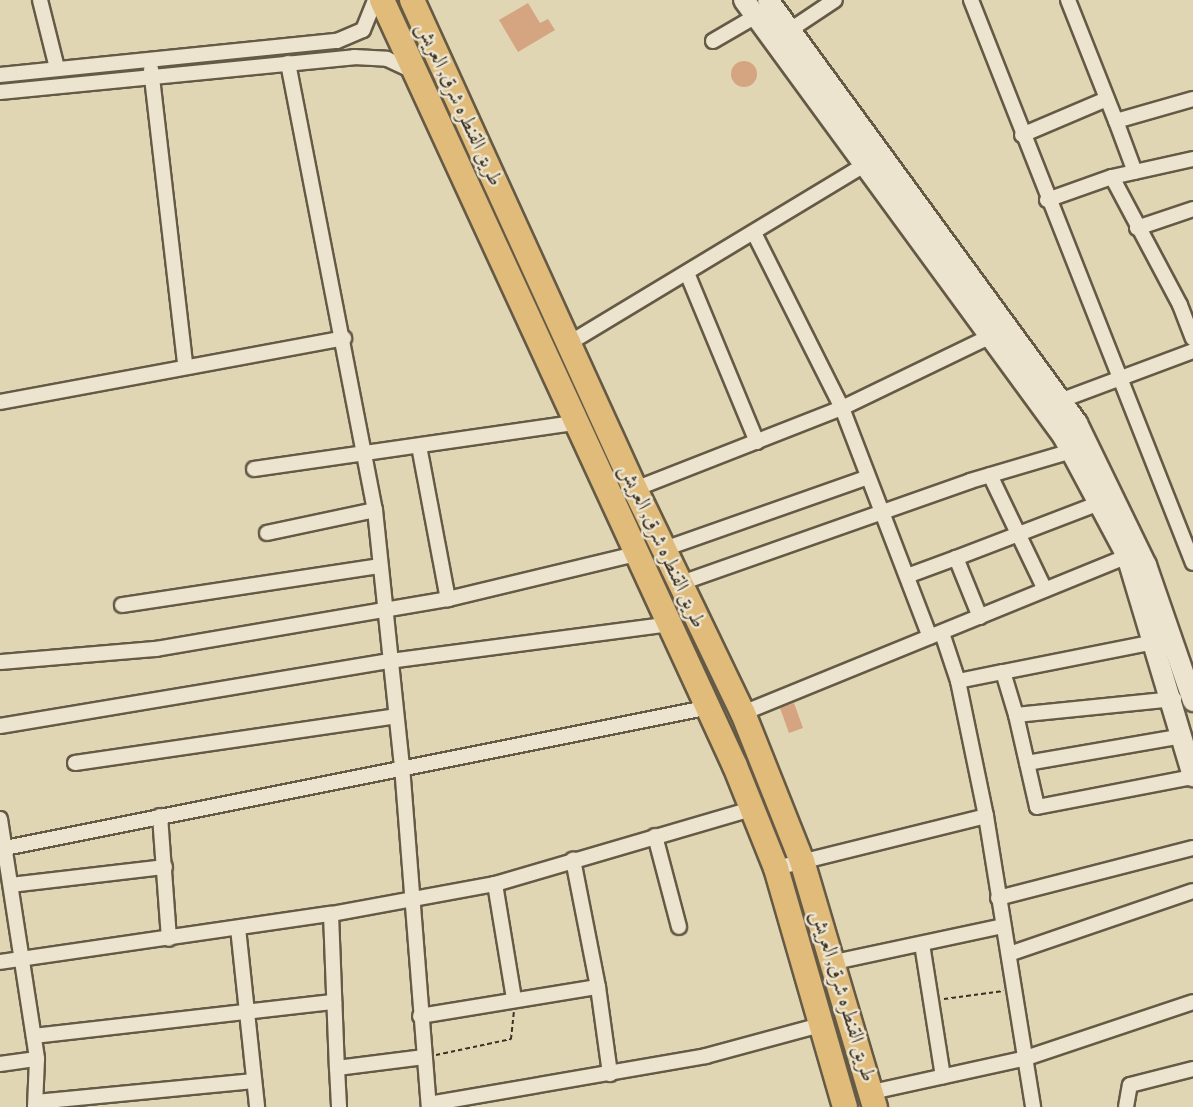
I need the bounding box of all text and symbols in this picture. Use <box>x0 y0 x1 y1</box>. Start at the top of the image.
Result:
street label: طريق القنطره شرق, العريش <box>412 18 508 190</box>
street label: طريق القنطره شرق, العريش <box>615 460 711 632</box>
street label: طريق القنطره شرق, العريش <box>807 908 881 1084</box>

